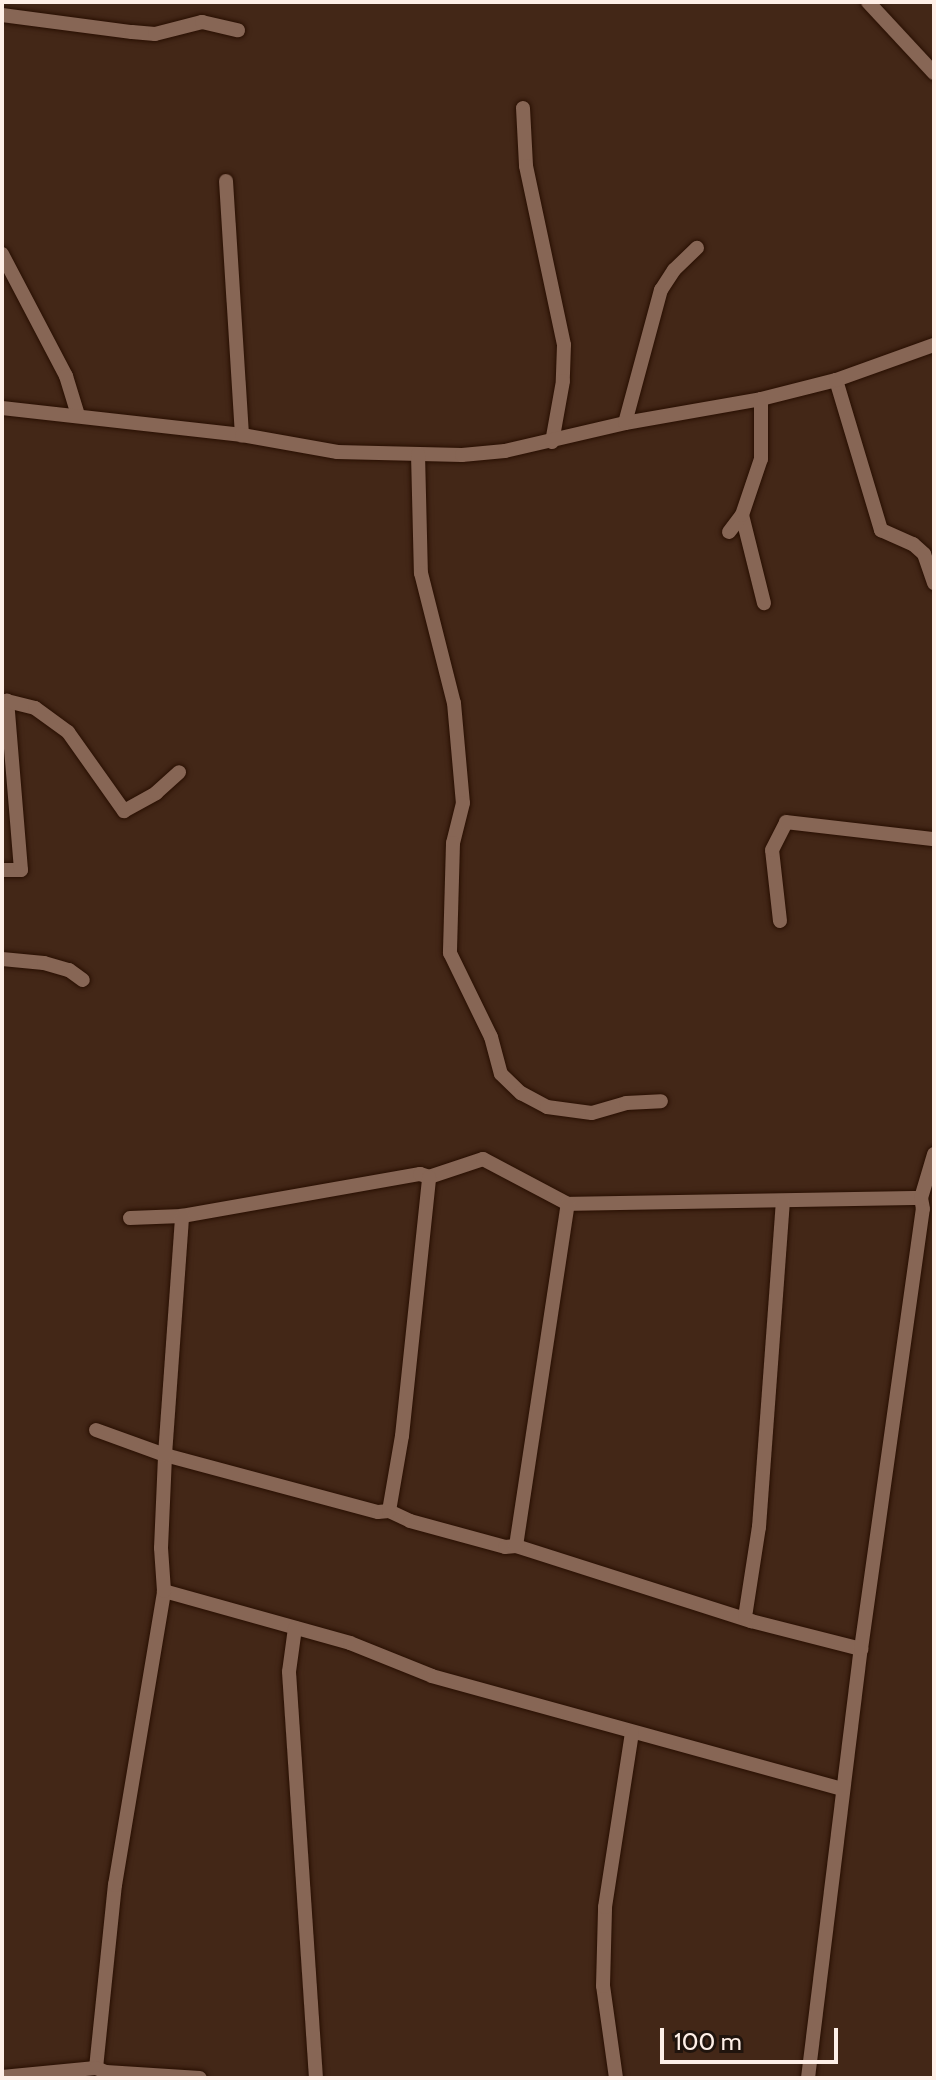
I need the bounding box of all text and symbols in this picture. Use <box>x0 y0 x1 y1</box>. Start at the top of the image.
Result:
scale bar <box>664 2012 842 2062</box>
text: 100 m <box>674 2027 742 2056</box>

